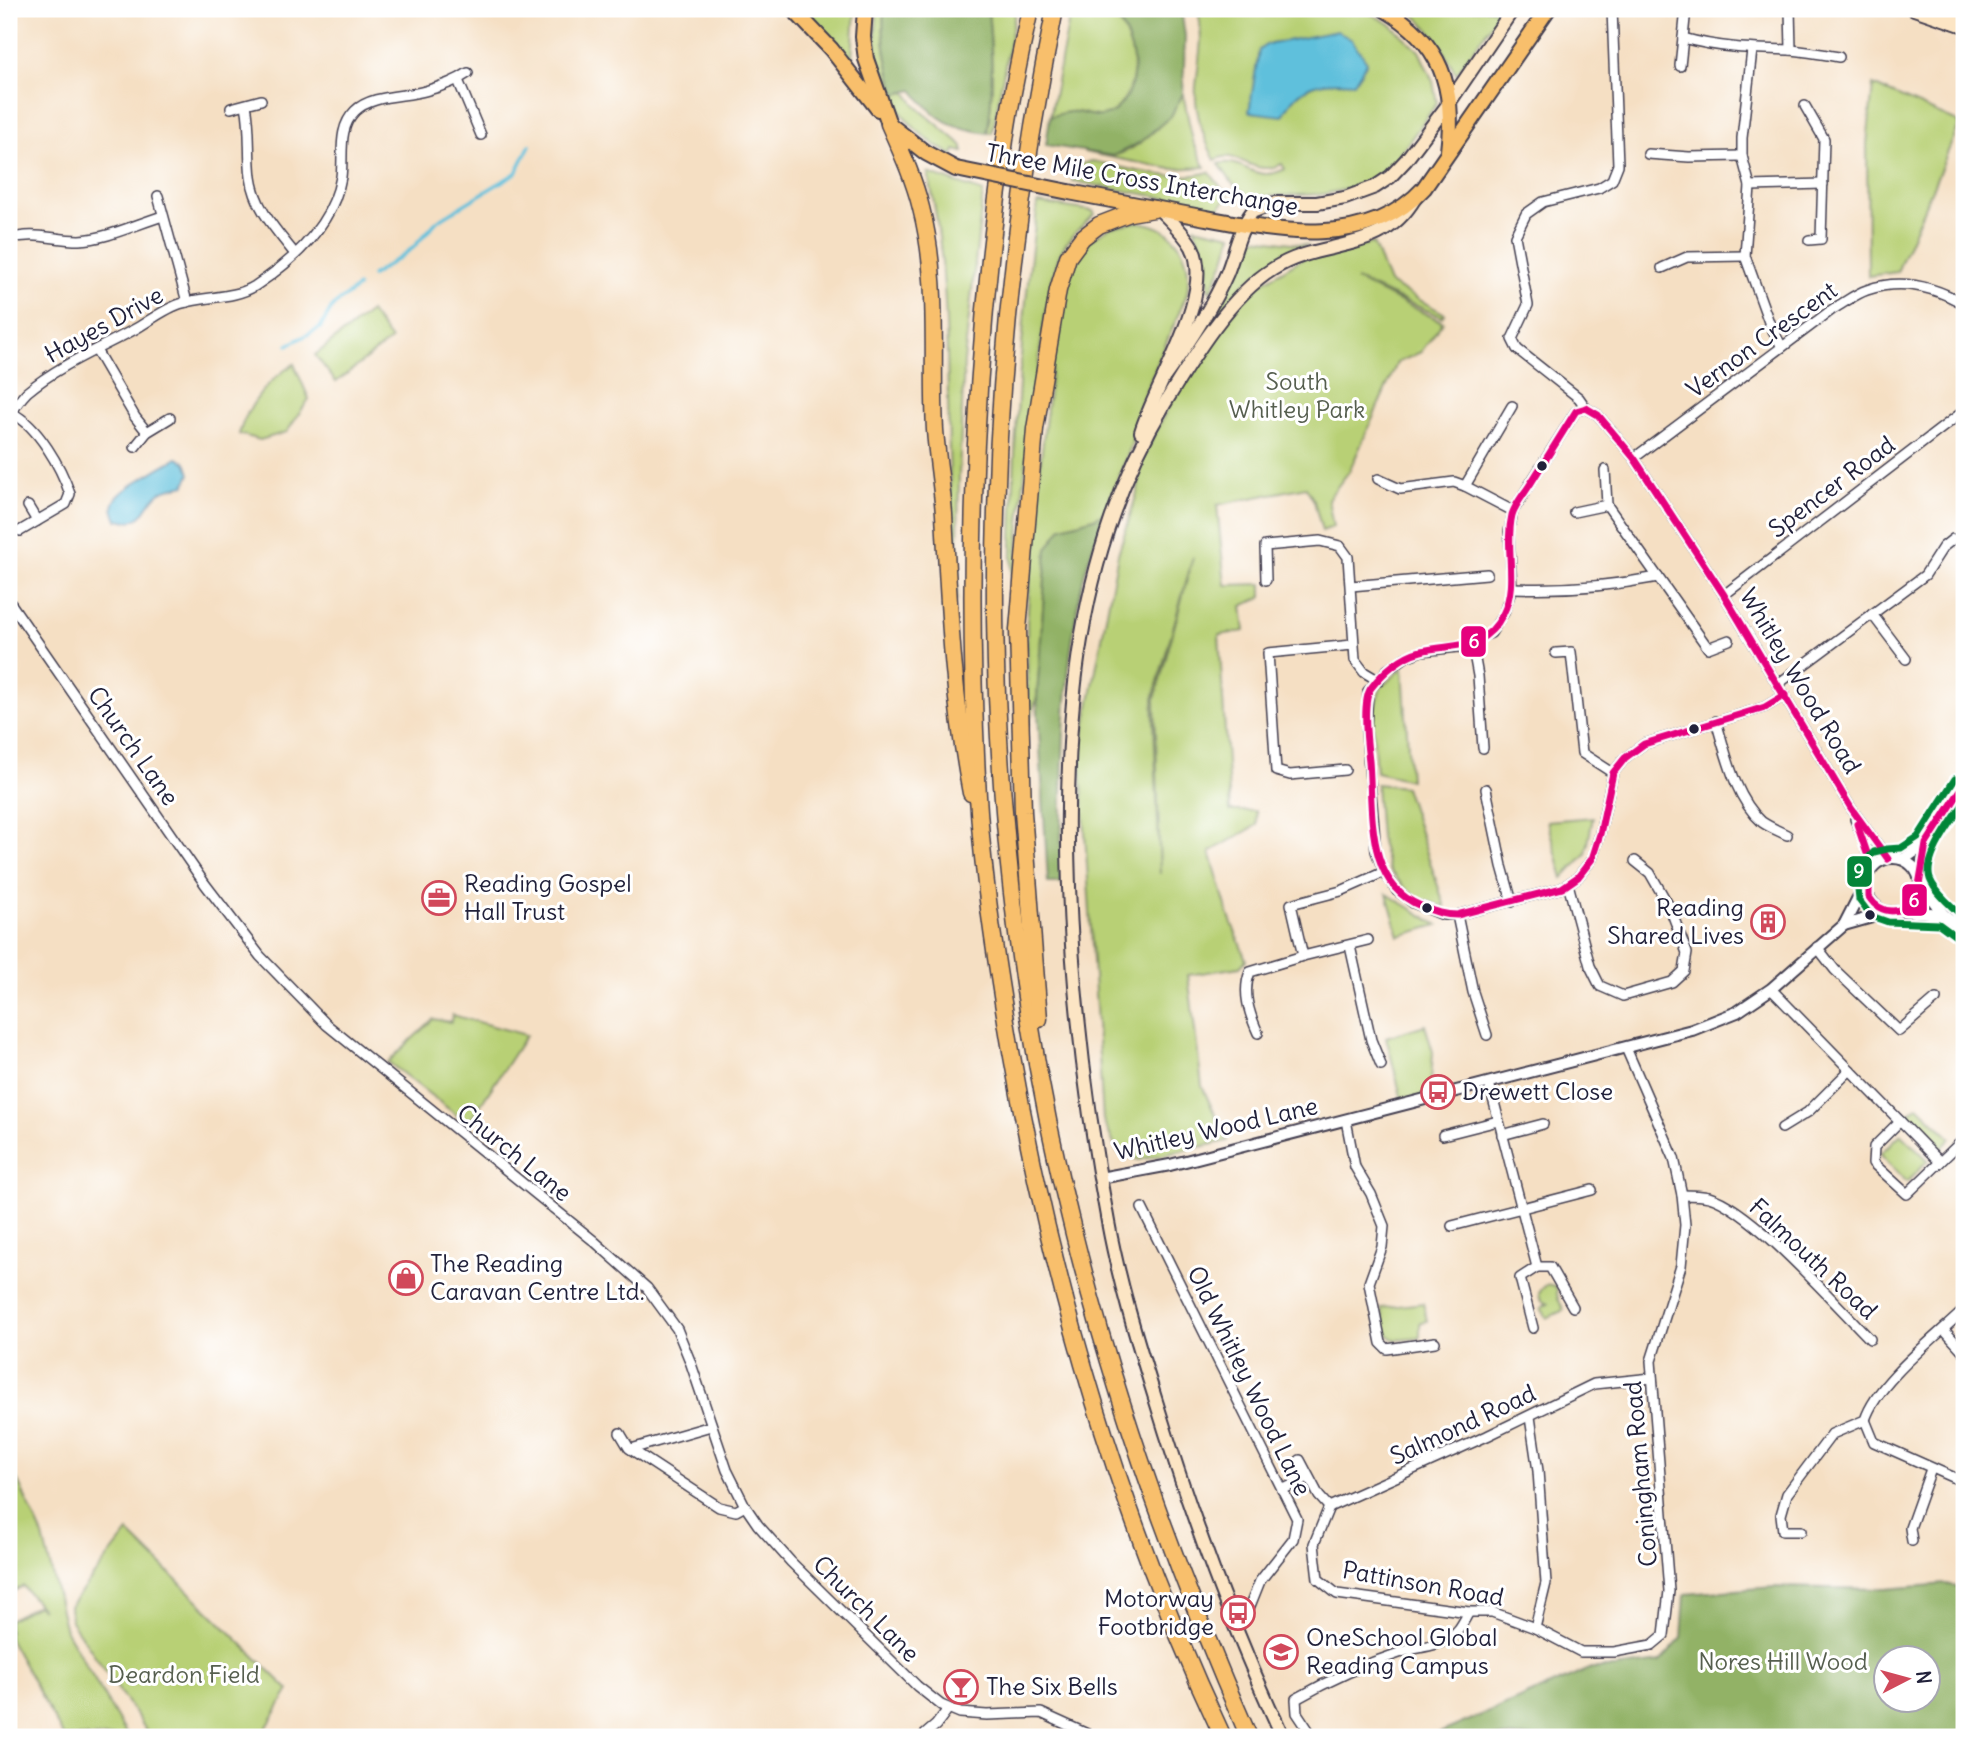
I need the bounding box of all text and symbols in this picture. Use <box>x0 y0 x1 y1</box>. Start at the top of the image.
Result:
street label: Three Mile Cross Interchange <box>984 137 1301 221</box>
street label: Vernon Crescent <box>1680 274 1843 404</box>
street label: Hayes Drive <box>39 279 168 369</box>
park label: South Whitley Park <box>1229 366 1365 424</box>
street label: Spencer Road <box>1762 429 1900 543</box>
unlabelled marker <box>1535 459 1549 473</box>
street label: Whitley Wood Road <box>1734 582 1868 779</box>
line badge: 6 <box>1460 625 1487 658</box>
text: 6 <box>1469 629 1480 653</box>
street label: Church Lane <box>82 680 186 811</box>
unlabelled marker <box>1687 722 1701 736</box>
line badge: 9 <box>1846 855 1873 888</box>
text: 9 <box>1854 859 1865 883</box>
place label: Reading Gospel Hall Trust <box>464 868 632 926</box>
office icon: Reading Gospel Hall Trust <box>420 879 458 917</box>
line badge: 6 <box>1901 883 1928 917</box>
text: 6 <box>1909 888 1920 912</box>
place label: Reading Shared Lives <box>1607 892 1744 950</box>
unlabelled marker <box>1420 901 1434 915</box>
building icon: Reading Shared Lives <box>1749 903 1787 941</box>
unlabelled marker <box>1863 908 1877 922</box>
bus stop icon: Drewett Close <box>1419 1073 1457 1111</box>
place label: Drewett Close <box>1462 1076 1613 1106</box>
street label: Whitley Wood Lane <box>1111 1090 1320 1166</box>
street label: Church Lane <box>451 1097 578 1207</box>
street label: Falmouth Road <box>1743 1191 1884 1325</box>
place label: The Reading Caravan Centre Ltd. <box>430 1248 645 1306</box>
shop icon: The Reading Caravan Centre Ltd. <box>387 1259 425 1297</box>
street label: Old Whitley Wood Lane <box>1181 1261 1319 1500</box>
street label: Salmond Road <box>1385 1377 1540 1471</box>
street label: Coningham Road <box>1617 1380 1663 1568</box>
street label: Church Lane <box>807 1549 926 1668</box>
street label: Pattinson Road <box>1340 1554 1506 1612</box>
place label: Motorway Footbridge <box>1098 1583 1214 1641</box>
bus stop icon: Motorway Footbridge <box>1219 1594 1257 1632</box>
place label: OneSchool Global Reading Campus <box>1306 1622 1497 1680</box>
school or university icon: OneSchool Global Reading Campus <box>1262 1633 1300 1671</box>
north arrow <box>1871 1644 1941 1714</box>
park label: Nores Hill Wood <box>1698 1646 1868 1676</box>
park label: Deardon Field <box>108 1659 260 1689</box>
bar icon: The Six Bells <box>942 1668 980 1706</box>
text: N <box>1911 1669 1937 1685</box>
place label: The Six Bells <box>986 1671 1118 1701</box>

